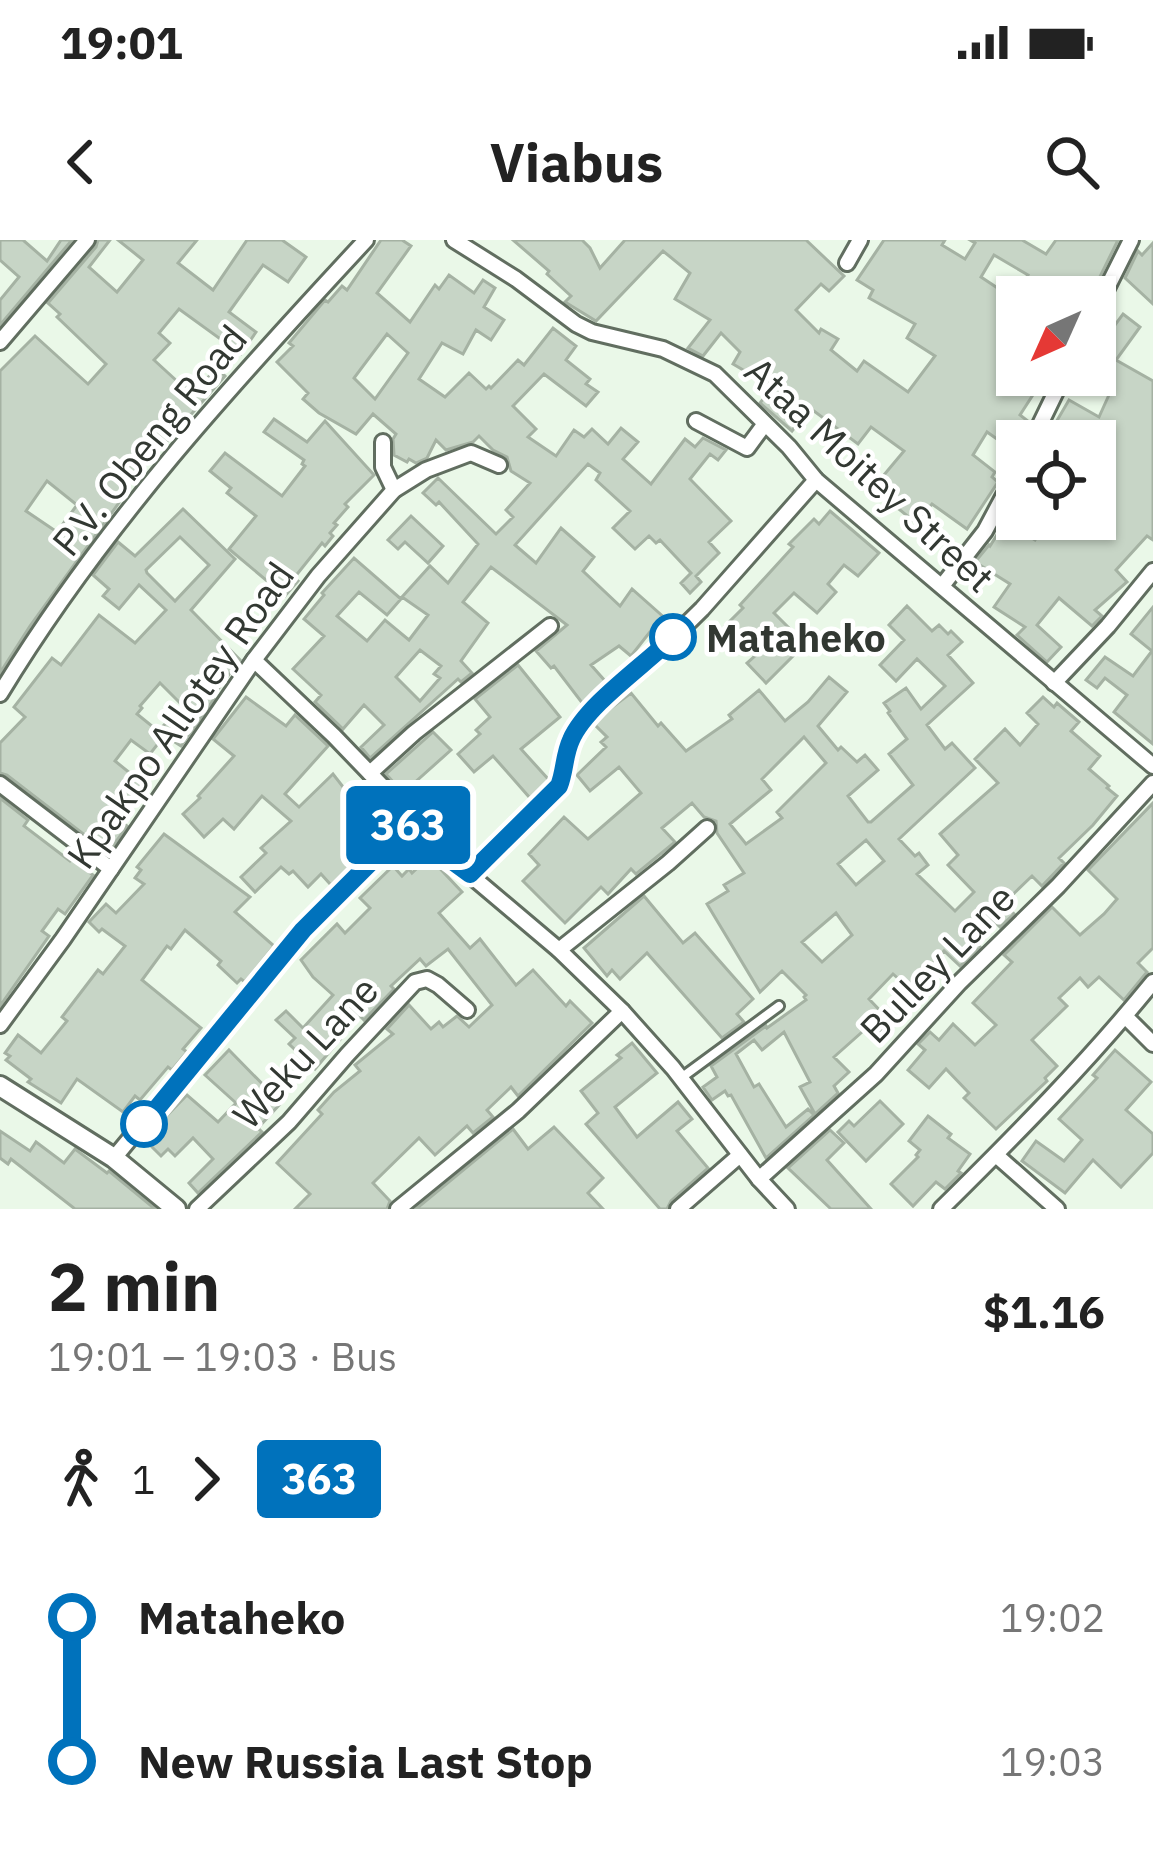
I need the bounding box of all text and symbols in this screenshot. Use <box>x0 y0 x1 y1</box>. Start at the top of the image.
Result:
text: 19:01 <box>60 13 183 71</box>
text: Viabus <box>490 127 663 197</box>
icon: back <box>48 129 114 195</box>
icon: search <box>1039 129 1105 195</box>
north arrow <box>996 276 1116 396</box>
map controls <box>996 276 1116 540</box>
street label: P.V. Obeng Road <box>40 314 258 566</box>
street label: Ataa Moitey Street <box>734 345 1006 603</box>
button: locate <box>996 420 1116 540</box>
street label: Kpakpo Allotey Road <box>55 552 305 878</box>
place label: Mataheko <box>706 612 886 663</box>
marker: Mataheko <box>651 615 695 659</box>
line badge: 363 <box>339 786 477 864</box>
text: 363 <box>370 797 446 852</box>
street label: Bulley Lane <box>848 872 1026 1054</box>
street label: Weku Lane <box>221 965 389 1139</box>
unlabelled marker <box>122 1102 166 1146</box>
text: 2 min <box>48 1243 220 1329</box>
text: $1.16 <box>983 1282 1105 1340</box>
text: 19:01 – 19:03 · Bus <box>48 1331 397 1382</box>
icon: walk <box>48 1446 114 1512</box>
icon: forward <box>173 1446 239 1512</box>
text: 363 <box>281 1451 357 1506</box>
text: 1 <box>132 1454 155 1505</box>
text: Mataheko <box>138 1588 345 1646</box>
text: 19:02 <box>1000 1592 1105 1643</box>
text: New Russia Last Stop <box>138 1732 593 1790</box>
text: 19:03 <box>1000 1736 1105 1787</box>

